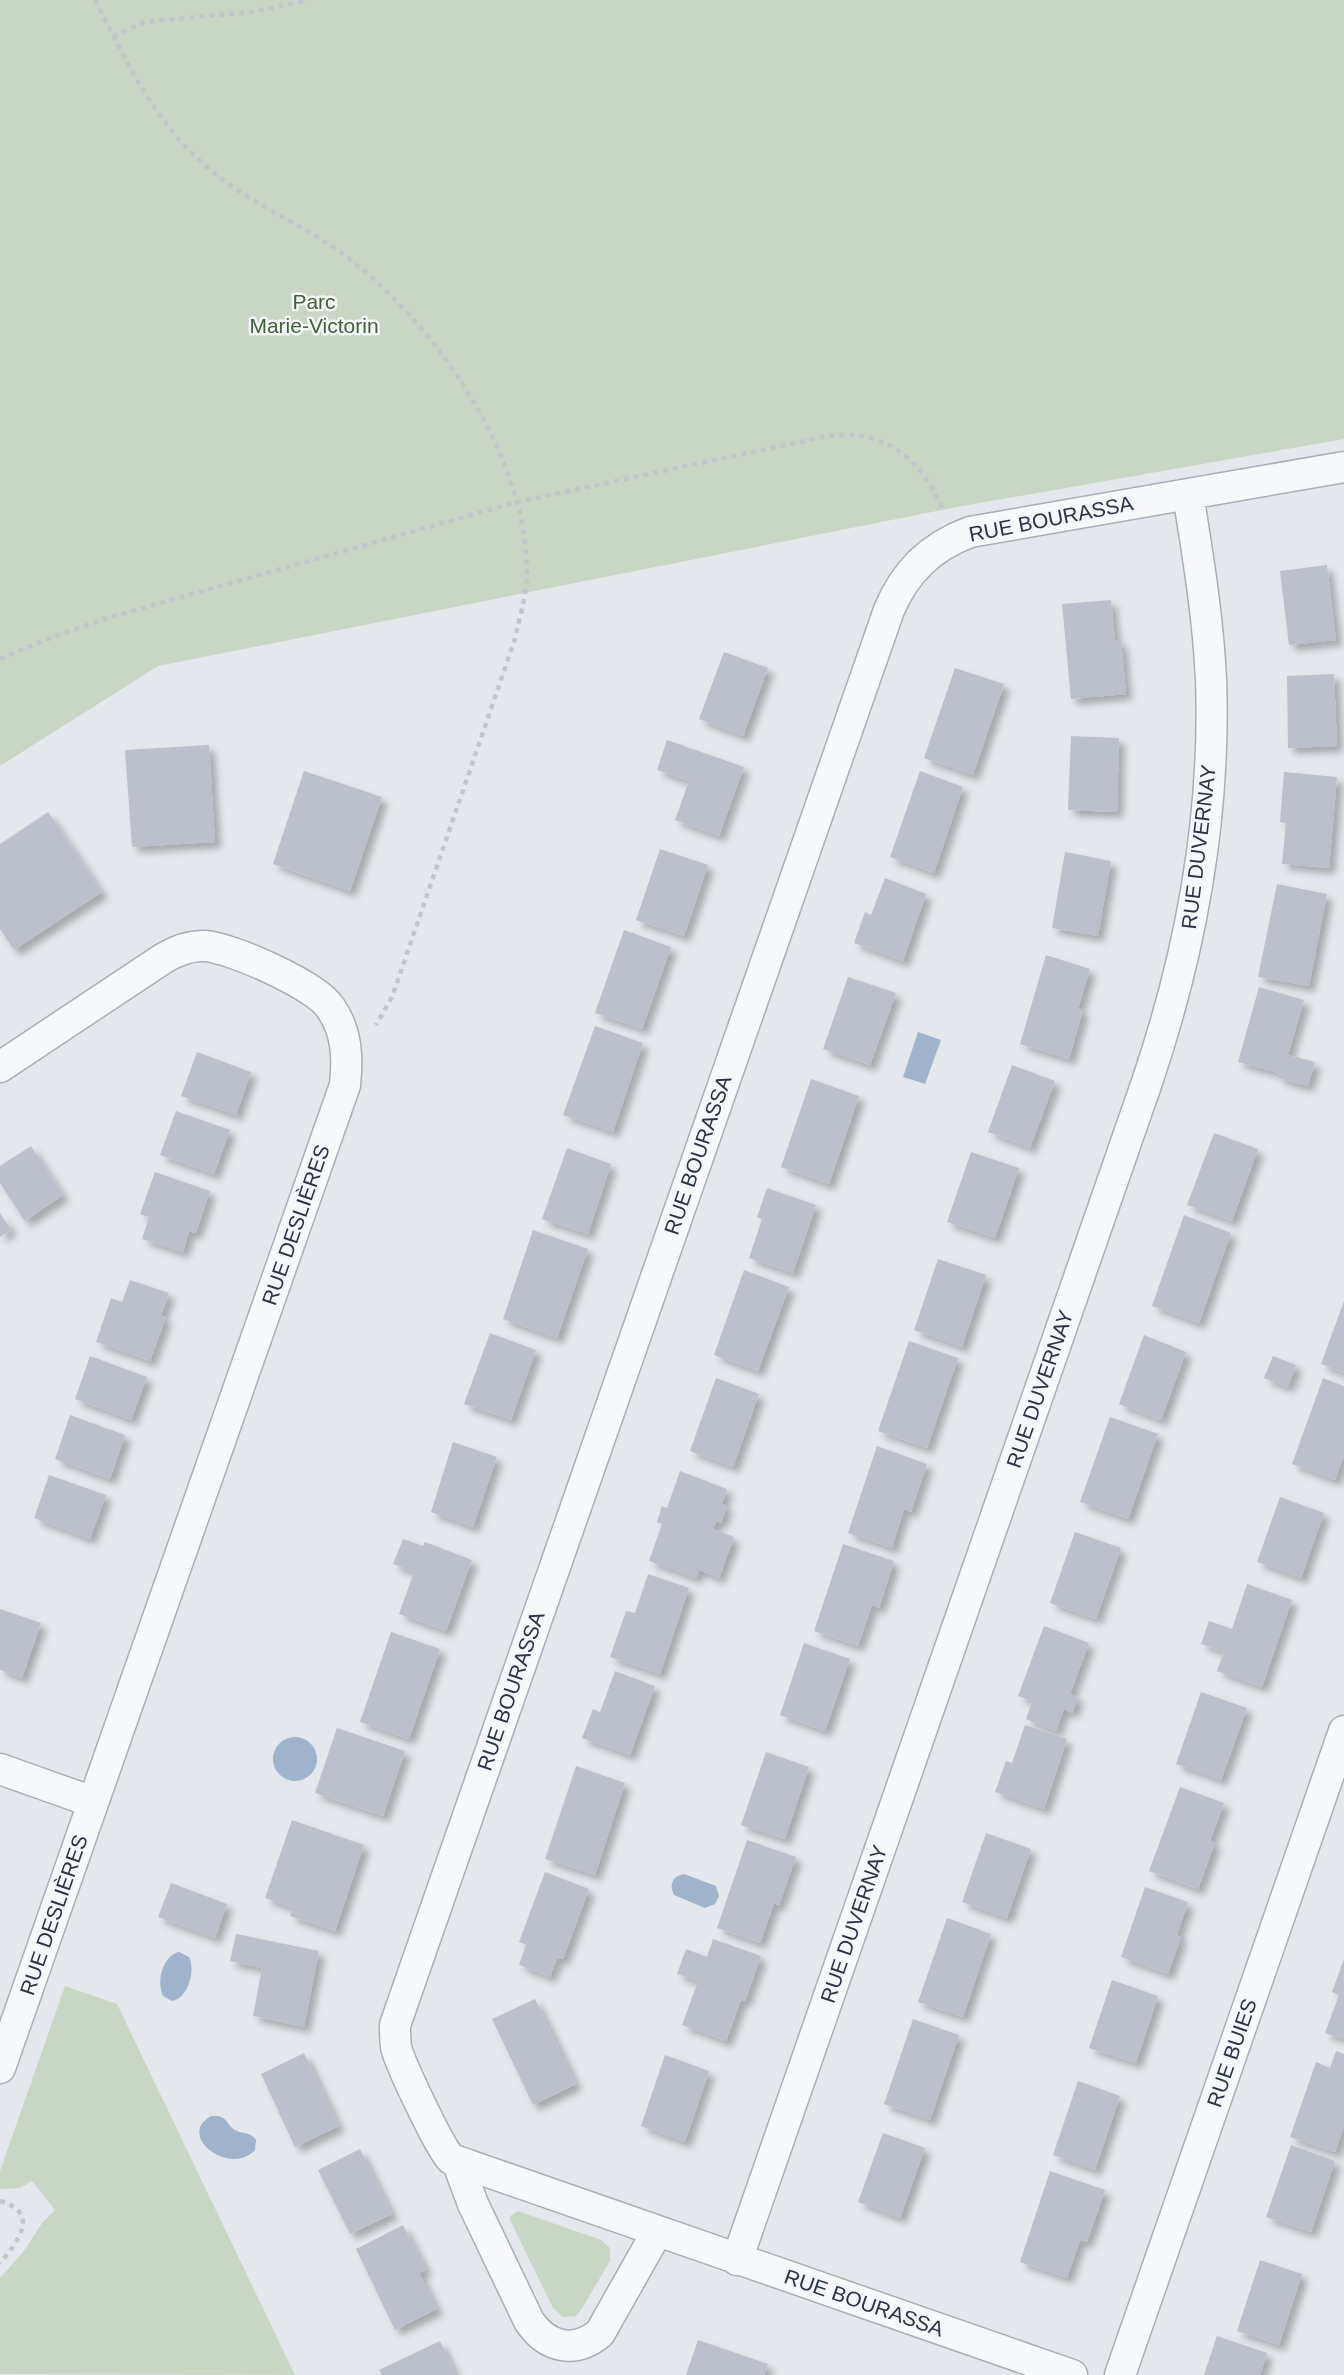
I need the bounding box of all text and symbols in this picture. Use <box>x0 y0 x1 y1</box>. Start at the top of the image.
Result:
park label: Parc Marie-Victorin <box>249 290 379 337</box>
street label: RUE BOURASSA <box>967 491 1135 546</box>
street label: RUE DUVERNAY <box>1177 763 1220 930</box>
street label: RUE BOURASSA <box>659 1072 736 1237</box>
street label: RUE DESLIÈRES <box>257 1142 334 1308</box>
street label: RUE DUVERNAY <box>1002 1307 1077 1471</box>
street label: RUE BOURASSA <box>472 1608 549 1773</box>
street label: RUE DESLIÈRES <box>15 1832 92 1998</box>
street label: RUE DUVERNAY <box>816 1842 891 2006</box>
street label: RUE BUIES <box>1202 1996 1261 2110</box>
street label: RUE BOURASSA <box>782 2264 947 2341</box>

